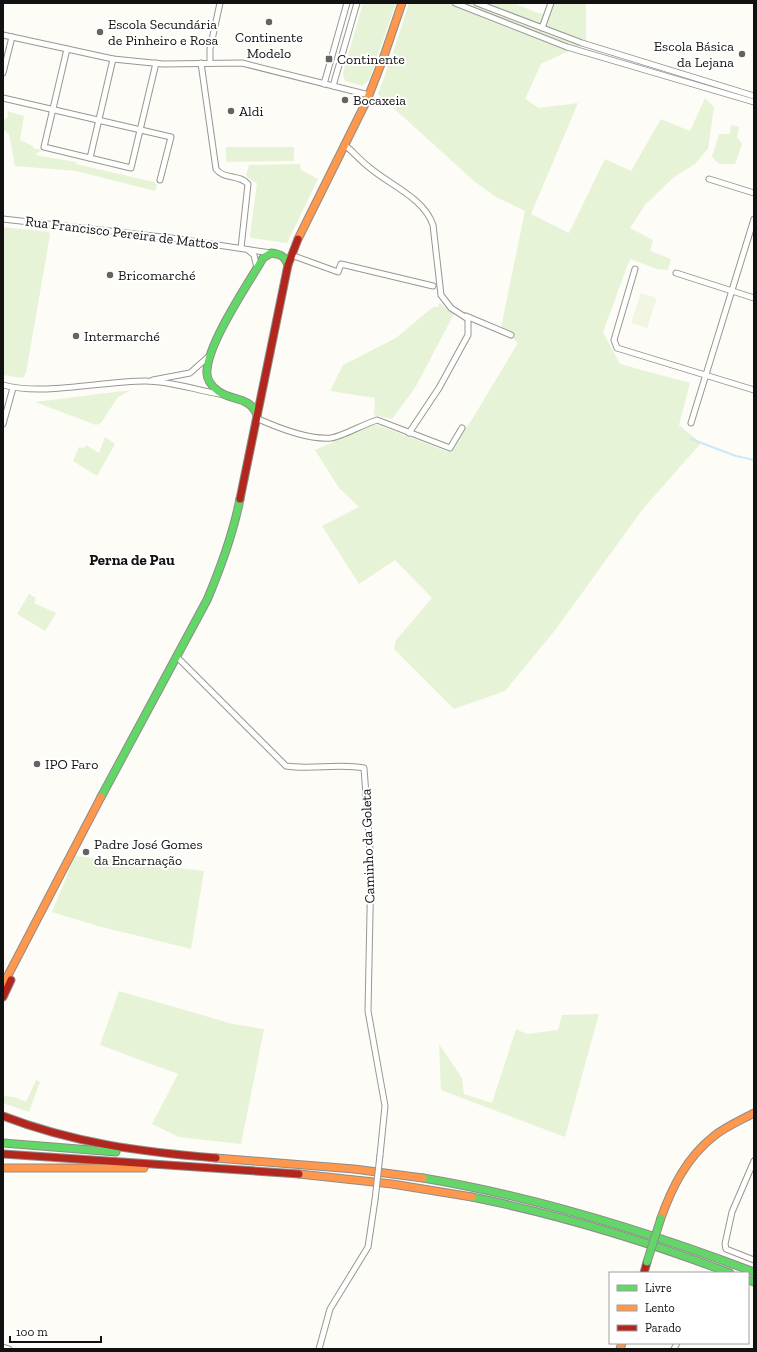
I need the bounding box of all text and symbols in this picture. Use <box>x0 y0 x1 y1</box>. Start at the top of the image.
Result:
place label: Escola Secundária de Pinheiro e Rosa <box>108 16 219 49</box>
marker: Continente Modelo <box>264 17 274 27</box>
marker: Escola Secundária de Pinheiro e Rosa <box>95 27 105 37</box>
place label: Continente Modelo <box>235 29 303 62</box>
place label: Escola Básica da Lejana <box>654 38 734 71</box>
marker: Escola Básica da Lejana <box>737 49 747 59</box>
place label: Continente <box>337 51 405 68</box>
marker: Continente <box>324 54 334 64</box>
place label: Bocaxeia <box>353 92 406 109</box>
marker: Bocaxeia <box>340 95 350 105</box>
place label: Aldi <box>239 103 263 120</box>
marker: Aldi <box>226 106 236 116</box>
street label: Rua Francisco Pereira de Mattos <box>24 213 220 253</box>
place label: Bricomarché <box>118 267 196 284</box>
marker: Bricomarché <box>105 270 115 280</box>
place label: Intermarché <box>84 328 160 345</box>
marker: Intermarché <box>71 331 81 341</box>
district label: Perna de Pau <box>89 551 175 569</box>
place label: IPO Faro <box>45 756 98 773</box>
marker: IPO Faro <box>32 759 42 769</box>
street label: Caminho da Goleta <box>357 788 378 904</box>
place label: Padre José Gomes da Encarnação <box>94 836 203 869</box>
marker: Padre José Gomes da Encarnação <box>81 847 91 857</box>
legend <box>609 1272 749 1344</box>
text: Livre <box>645 1281 672 1295</box>
text: Lento <box>645 1301 675 1315</box>
scale bar <box>10 1318 101 1344</box>
text: Parado <box>645 1321 681 1335</box>
text: 100 m <box>16 1325 48 1339</box>

